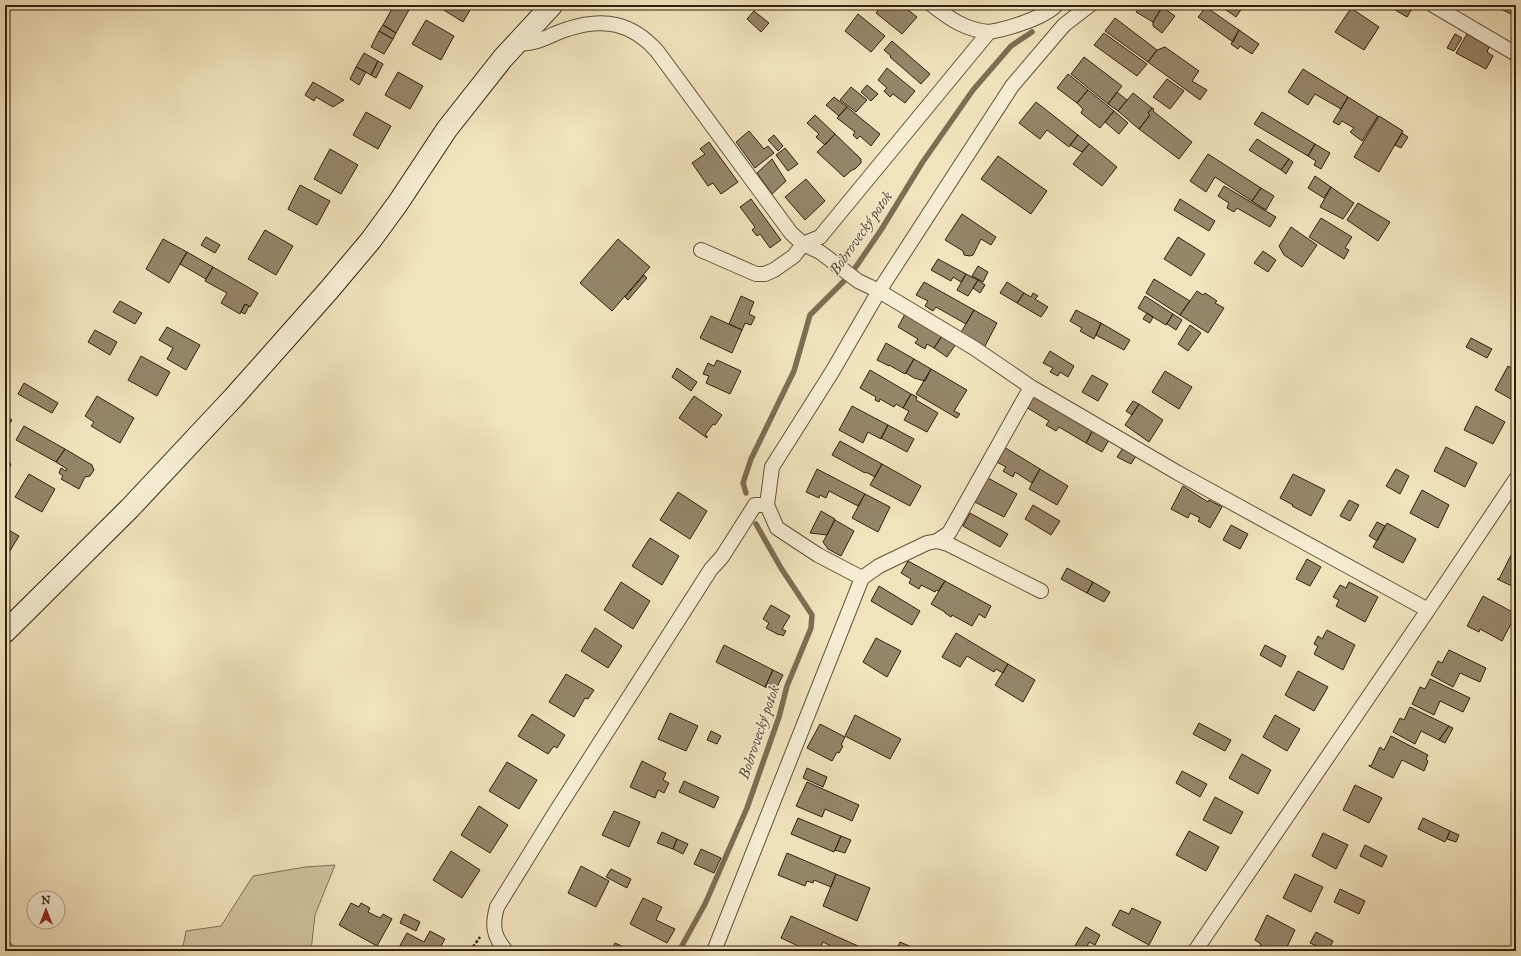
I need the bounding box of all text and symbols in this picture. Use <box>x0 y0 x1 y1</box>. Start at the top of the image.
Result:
water label: Bobrovecký potok <box>825 187 897 280</box>
water label: Bobrovecký potok <box>734 682 785 783</box>
north arrow <box>26 890 66 930</box>
text: N <box>41 894 51 907</box>

